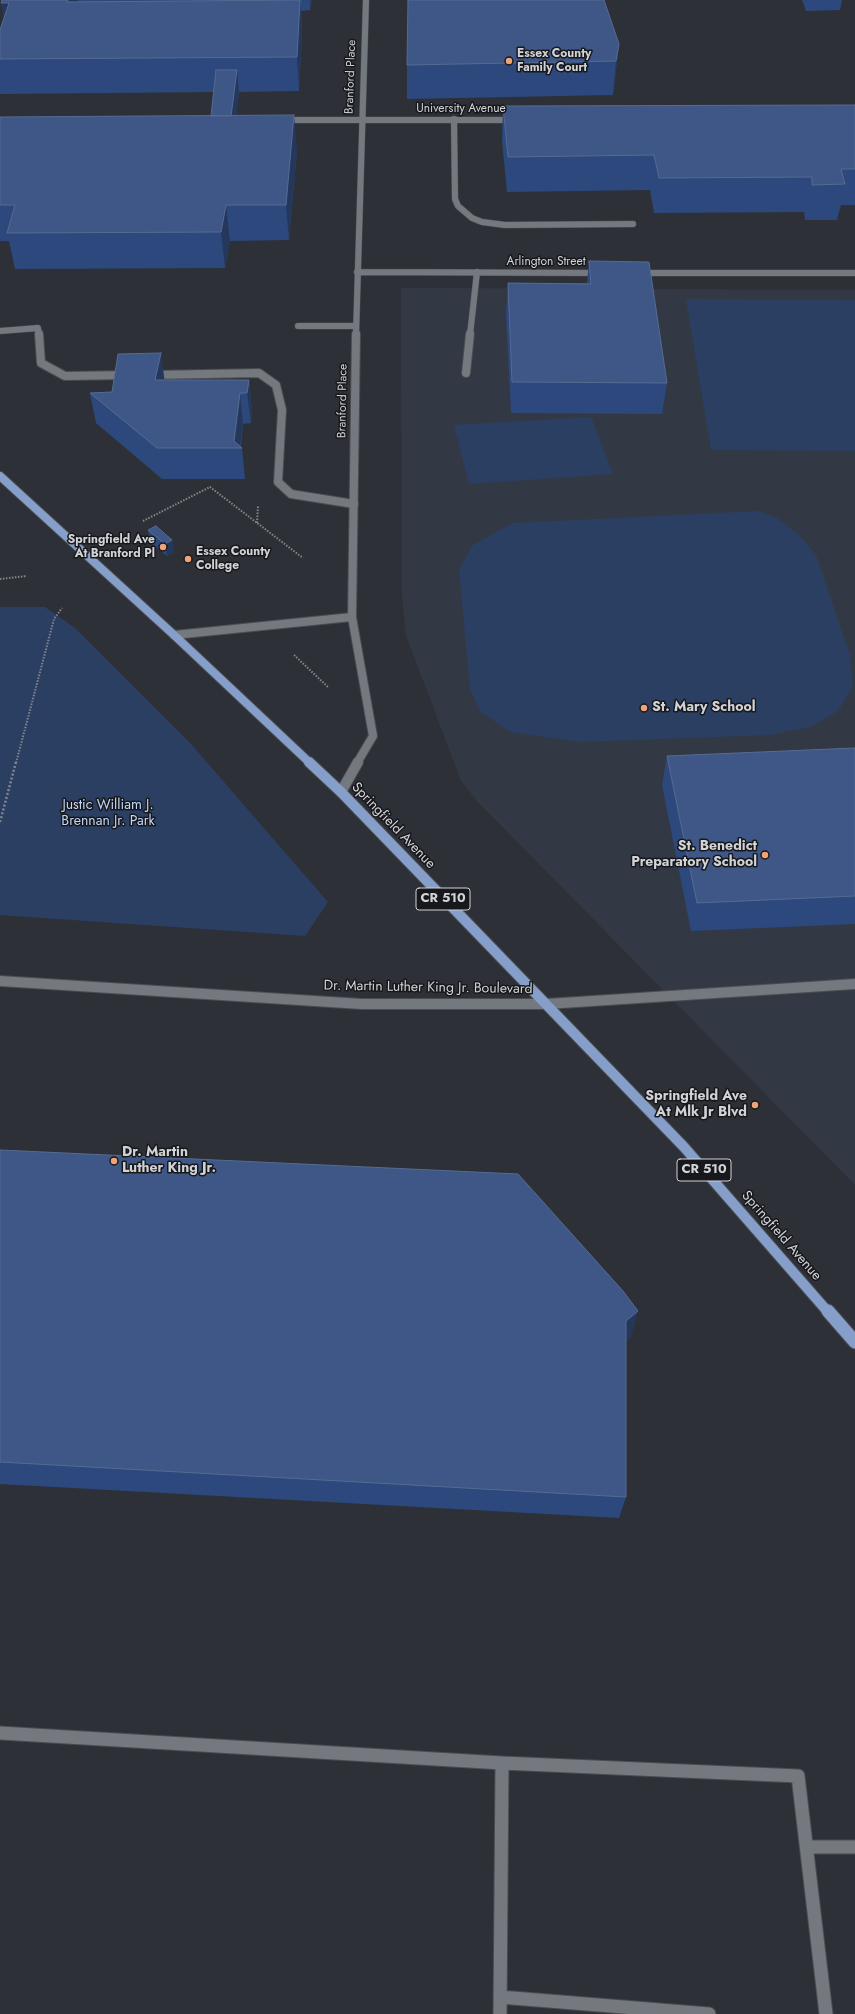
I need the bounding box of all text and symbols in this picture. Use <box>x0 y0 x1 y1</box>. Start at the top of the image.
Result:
street label: Branford Place <box>343 40 359 114</box>
place label: Essex County Family Court <box>517 47 591 75</box>
marker: Essex County Family Court <box>504 56 514 66</box>
street label: University Avenue <box>416 102 506 116</box>
street label: Arlington Street <box>506 255 586 269</box>
street label: Branford Place <box>335 364 351 438</box>
place label: Springfield Ave At Branford Pl <box>68 533 155 561</box>
marker: Springfield Ave At Branford Pl <box>158 542 168 552</box>
place label: Essex County College <box>196 545 270 573</box>
marker: Essex County College <box>183 554 193 564</box>
place label: St. Mary School <box>652 700 756 716</box>
marker: St. Mary School <box>639 703 649 713</box>
street label: Springfield Avenue <box>348 779 438 873</box>
park label: Justic William J. Brennan Jr. Park <box>61 798 155 830</box>
place label: St. Benedict Preparatory School <box>631 839 757 872</box>
marker: St. Benedict Preparatory School <box>760 850 770 860</box>
road number: CR 510 <box>416 888 470 910</box>
street label: Dr. Martin Luther King Jr. Boulevard <box>323 978 533 998</box>
place label: Springfield Ave At Mlk Jr Blvd <box>645 1089 747 1122</box>
marker: Springfield Ave At Mlk Jr Blvd <box>750 1100 760 1110</box>
place label: Dr. Martin Luther King Jr. <box>122 1145 216 1178</box>
marker: Dr. Martin Luther King Jr. <box>109 1156 119 1166</box>
road number: CR 510 <box>677 1159 731 1181</box>
street label: Springfield Avenue <box>737 1188 825 1284</box>

